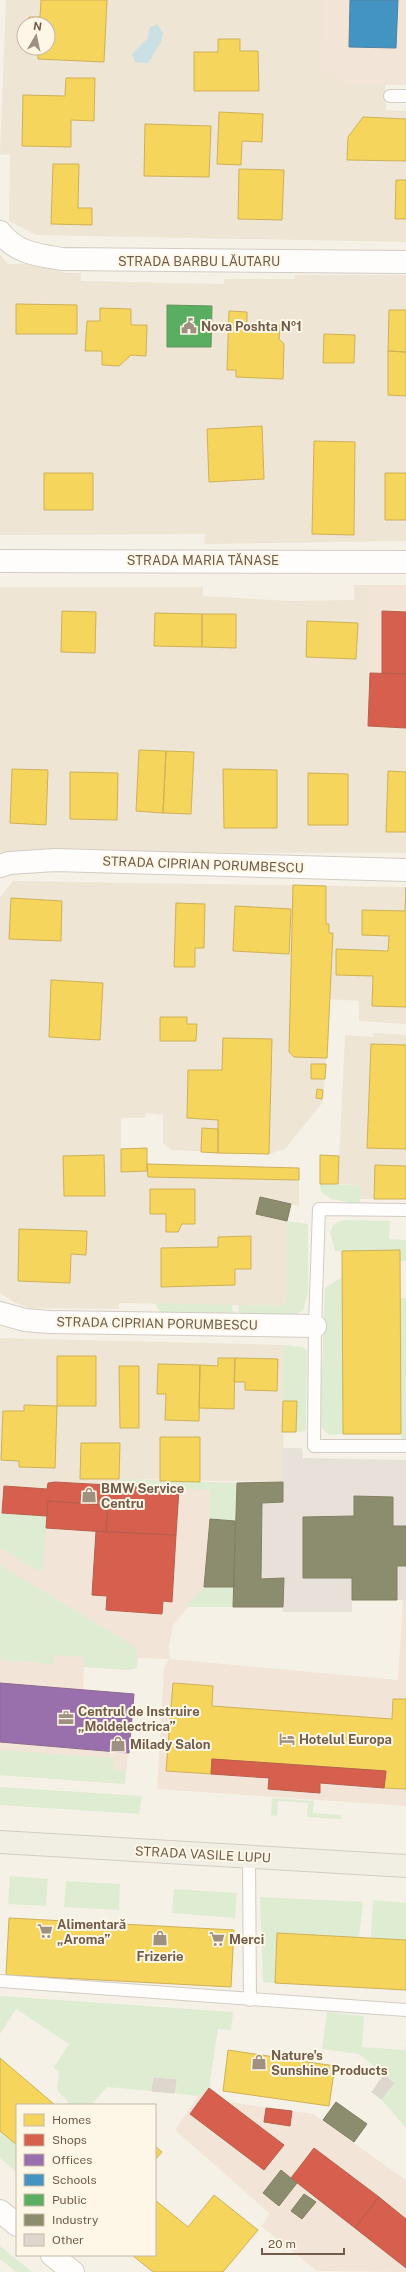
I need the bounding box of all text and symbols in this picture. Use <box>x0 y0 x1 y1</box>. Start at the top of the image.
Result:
north arrow <box>16 16 56 56</box>
text: N <box>32 20 43 33</box>
street label: STRADA BARBU LĂUTARU <box>118 254 280 269</box>
public building icon: Nova Poshta №1 <box>180 317 198 335</box>
place label: Nova Poshta №1 <box>201 319 302 334</box>
street label: STRADA MARIA TĂNASE <box>127 553 279 568</box>
street label: STRADA CIPRIAN PORUMBESCU <box>102 853 304 876</box>
street label: STRADA CIPRIAN PORUMBESCU <box>56 1314 258 1333</box>
place label: BMW Service Centru <box>101 1481 184 1511</box>
shop icon: BMW Service Centru <box>80 1486 98 1504</box>
place label: Centrul de Instruire „Moldelectrica” <box>78 1704 200 1734</box>
office icon: Centrul de Instruire „Moldelectrica” <box>57 1709 75 1727</box>
hotel icon: Hotelul Europa <box>278 1730 296 1748</box>
place label: Hotelul Europa <box>299 1732 392 1747</box>
shop icon: Milady Salon <box>109 1735 127 1753</box>
place label: Milady Salon <box>130 1737 210 1752</box>
street label: STRADA VASILE LUPU <box>135 1843 271 1866</box>
place label: Alimentară „Aroma” <box>57 1917 126 1947</box>
supermarket icon: Alimentară „Aroma” <box>36 1922 54 1940</box>
shop icon: Frizerie <box>151 1929 169 1947</box>
supermarket icon: Merci <box>208 1930 226 1948</box>
place label: Merci <box>229 1932 264 1947</box>
place label: Frizerie <box>137 1949 183 1964</box>
place label: Nature's Sunshine Products <box>271 2048 388 2078</box>
shop icon: Nature's Sunshine Products <box>250 2053 268 2071</box>
legend <box>16 2104 156 2256</box>
text: Homes <box>52 2113 91 2127</box>
text: Shops <box>52 2133 87 2147</box>
text: Offices <box>52 2153 92 2167</box>
text: Schools <box>52 2173 97 2187</box>
text: Public <box>52 2193 87 2207</box>
text: Industry <box>52 2213 99 2227</box>
scale bar <box>262 2230 344 2256</box>
text: Other <box>52 2233 84 2247</box>
text: 20 m <box>268 2237 296 2251</box>

